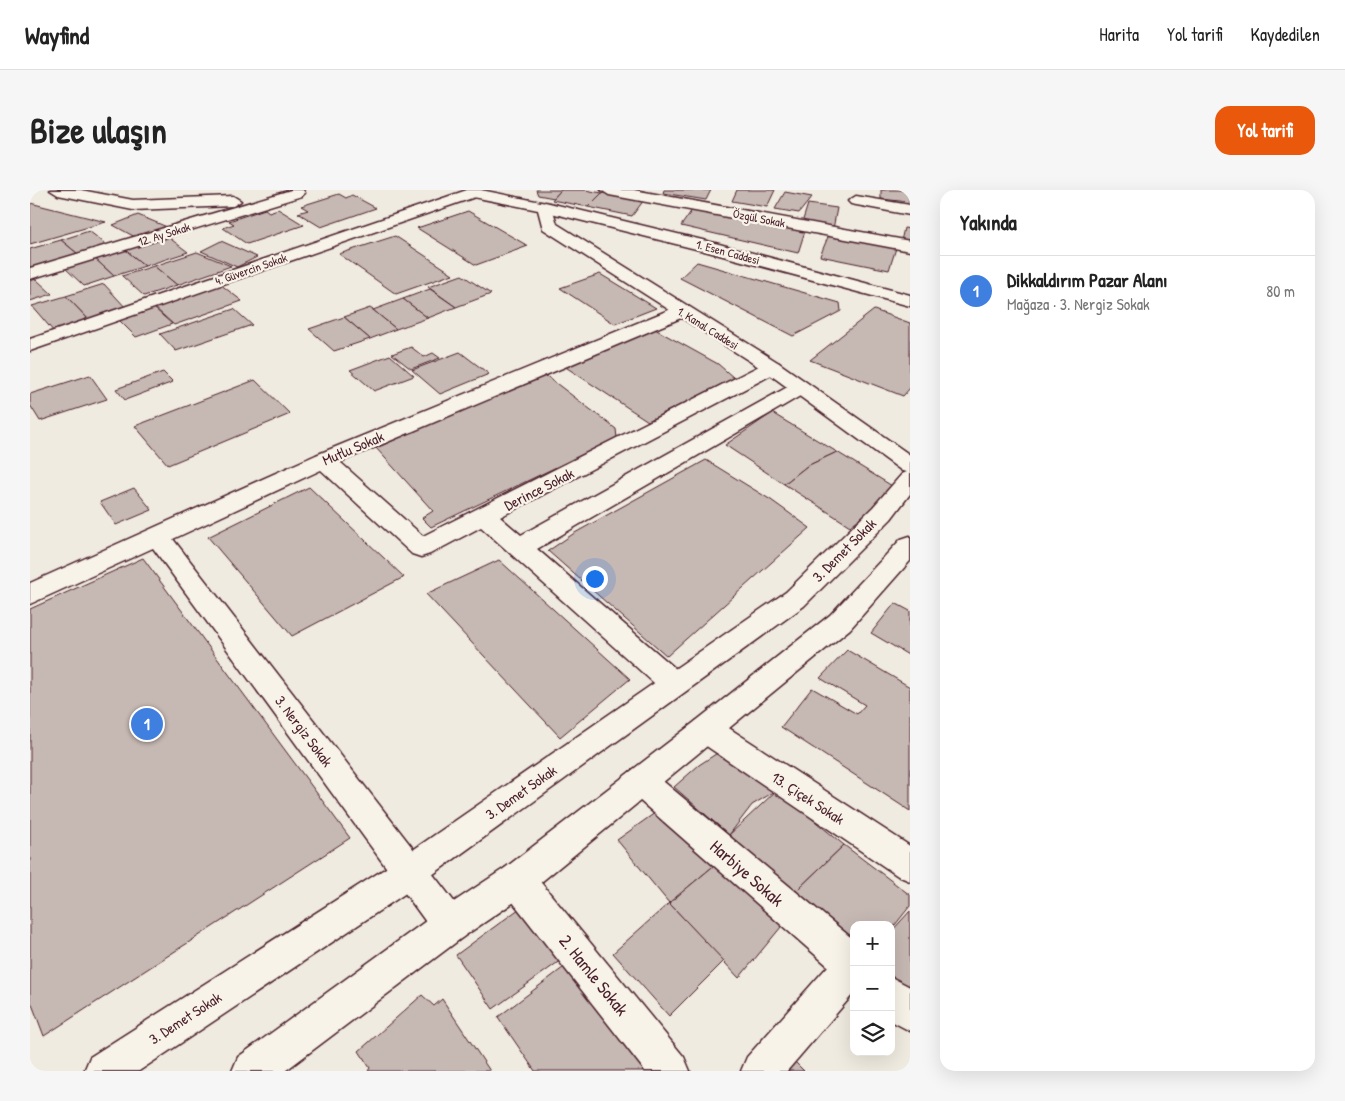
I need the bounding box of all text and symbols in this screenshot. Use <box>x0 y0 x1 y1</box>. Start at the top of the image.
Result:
text: Wayfind <box>25 19 89 51</box>
text: Harita <box>1099 22 1139 47</box>
text: Yol tarifi <box>1167 22 1223 47</box>
text: Kaydedilen <box>1251 22 1320 47</box>
button: Yol tarifi <box>1215 106 1315 155</box>
text: Bize ulaşın <box>30 107 167 154</box>
street label: Özgül Sokak <box>731 205 787 231</box>
text: Yakında <box>960 208 1017 237</box>
street label: 12. Ay Sokak <box>136 218 192 250</box>
street label: 1. Esen Caddesi <box>694 235 762 269</box>
street label: 4. Güvercin Sokak <box>213 249 289 289</box>
text: Dikkaldırım Pazar Alanı <box>1007 267 1168 293</box>
text: 1 <box>973 280 979 302</box>
text: 80 m <box>1266 280 1295 302</box>
text: Mağaza · 3. Nergiz Sokak <box>1007 293 1150 315</box>
street label: 1. Kanal Caddesi <box>674 302 742 354</box>
street label: Mutlu Sokak <box>319 426 387 470</box>
street label: Derince Sokak <box>501 463 577 515</box>
street label: 3. Demet Sokak <box>807 513 881 587</box>
your location <box>582 566 608 592</box>
street label: 3. Nergiz Sokak <box>270 691 338 771</box>
pin: 1 <box>131 705 163 743</box>
street label: 3. Demet Sokak <box>481 760 561 824</box>
street label: 13. Çiçek Sokak <box>767 767 849 829</box>
street label: Harbiye Sokak <box>705 834 790 912</box>
map controls <box>850 921 895 1056</box>
button: + <box>850 921 895 966</box>
street label: 2. Hamle Sokak <box>554 929 635 1021</box>
button: − <box>850 966 895 1011</box>
street label: 3. Demet Sokak <box>145 987 225 1049</box>
button: layers <box>850 1011 895 1056</box>

